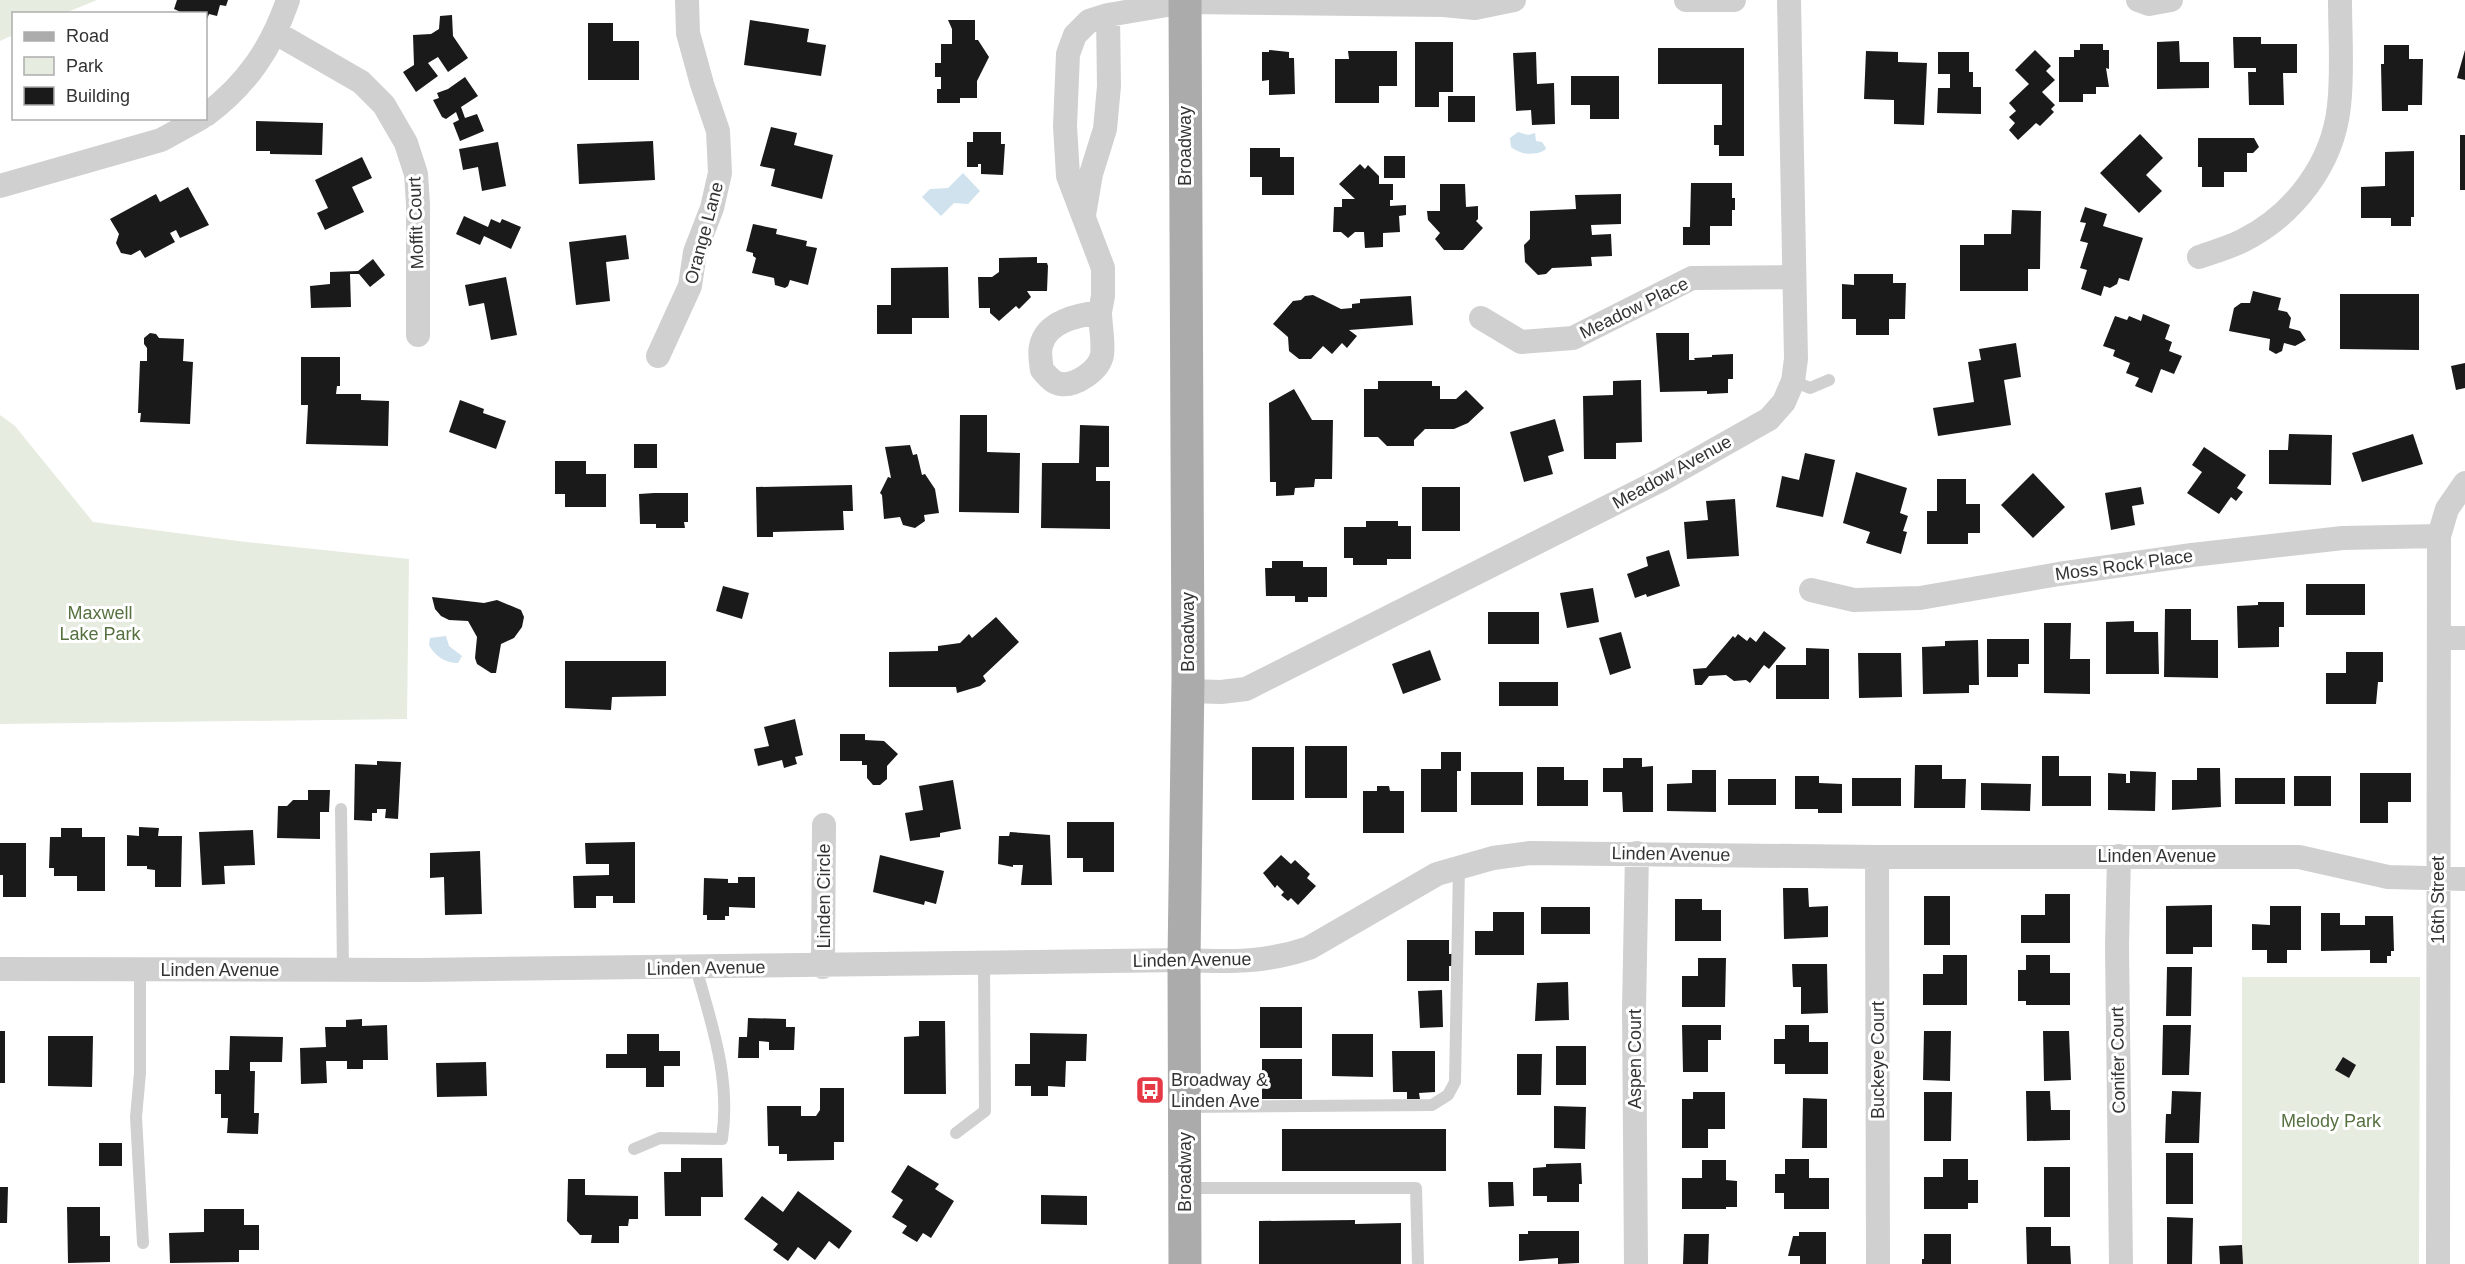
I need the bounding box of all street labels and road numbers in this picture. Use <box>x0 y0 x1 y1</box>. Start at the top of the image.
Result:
street label: Broadway <box>1175 106 1195 186</box>
street label: Moffit Court <box>404 176 428 270</box>
street label: Orange Lane <box>681 180 727 286</box>
street label: Meadow Place <box>1577 273 1691 343</box>
street label: Meadow Avenue <box>1609 431 1735 513</box>
street label: Moss Rock Place <box>2054 545 2194 585</box>
street label: Broadway <box>1178 592 1198 672</box>
street label: Linden Circle <box>814 843 834 949</box>
street label: Linden Avenue <box>1611 843 1731 865</box>
street label: Linden Avenue <box>2098 846 2216 866</box>
street label: 16th Street <box>2428 856 2448 944</box>
street label: Linden Avenue <box>1132 949 1252 971</box>
street label: Linden Avenue <box>646 957 766 979</box>
street label: Linden Avenue <box>161 960 279 980</box>
street label: Buckeye Court <box>1868 1001 1888 1119</box>
street label: Conifer Court <box>2107 1006 2129 1114</box>
street label: Aspen Court <box>1625 1009 1645 1109</box>
street label: Broadway <box>1175 1132 1195 1212</box>

